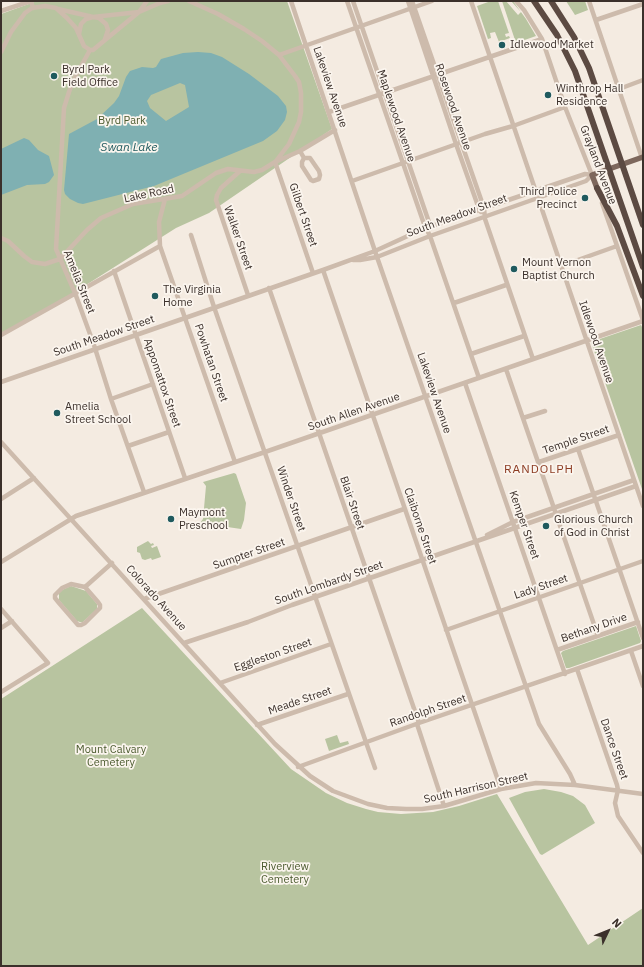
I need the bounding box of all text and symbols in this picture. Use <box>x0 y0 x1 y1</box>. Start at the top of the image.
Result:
place label: Idlewood Market <box>510 38 594 52</box>
marker: Idlewood Market <box>497 40 507 50</box>
street label: Lakeview Avenue <box>310 45 350 129</box>
street label: Rosewood Avenue <box>432 62 474 152</box>
place label: Byrd Park Field Office <box>62 63 118 89</box>
street label: Maplewood Avenue <box>374 68 418 164</box>
marker: Byrd Park Field Office <box>49 71 59 81</box>
place label: Winthrop Hall Residence <box>556 82 624 108</box>
marker: Winthrop Hall Residence <box>543 90 553 100</box>
park label: Byrd Park <box>98 114 146 128</box>
street label: Grayland Avenue <box>577 124 619 206</box>
water label: Swan Lake <box>101 141 157 155</box>
street label: Gilbert Street <box>286 181 320 249</box>
street label: Lake Road <box>123 182 175 206</box>
place label: Third Police Precinct <box>519 185 577 211</box>
street label: South Meadow Street <box>405 192 509 240</box>
marker: Third Police Precinct <box>580 193 590 203</box>
street label: Walker Street <box>221 204 255 272</box>
street label: Amelia Street <box>60 248 98 316</box>
place label: Mount Vernon Baptist Church <box>522 256 595 282</box>
marker: Mount Vernon Baptist Church <box>509 264 519 274</box>
place label: The Virginia Home <box>163 283 221 309</box>
marker: The Virginia Home <box>150 291 160 301</box>
street label: Idlewood Avenue <box>576 299 616 385</box>
street label: South Meadow Street <box>52 312 156 360</box>
street label: Powhatan Street <box>191 322 231 404</box>
street label: Appomattox Street <box>141 337 183 429</box>
street label: Lakeview Avenue <box>414 351 454 435</box>
street label: South Allen Avenue <box>306 390 402 434</box>
place label: Amelia Street School <box>65 400 131 426</box>
marker: Amelia Street School <box>52 408 62 418</box>
street label: Temple Street <box>541 422 611 458</box>
district label: RANDOLPH <box>504 463 574 477</box>
street label: Winder Street <box>274 465 308 533</box>
street label: Blair Street <box>337 475 367 531</box>
street label: Claiborne Street <box>401 486 439 566</box>
street label: Kemper Street <box>506 489 542 561</box>
place label: Maymont Preschool <box>179 506 228 532</box>
place label: Glorious Church of God in Christ <box>554 513 633 539</box>
marker: Maymont Preschool <box>166 514 176 524</box>
marker: Glorious Church of God in Christ <box>541 521 551 531</box>
street label: Sumpter Street <box>211 536 287 572</box>
street label: South Lombardy Street <box>273 558 385 608</box>
street label: Colorado Avenue <box>123 562 189 634</box>
street label: Lady Street <box>512 572 570 602</box>
street label: Bethany Drive <box>559 611 629 645</box>
street label: Eggleston Street <box>232 636 314 674</box>
street label: Meade Street <box>267 684 333 718</box>
street label: Randolph Street <box>388 692 468 730</box>
street label: Dance Street <box>597 717 631 781</box>
park label: Mount Calvary Cemetery <box>76 743 146 769</box>
street label: South Harrison Street <box>423 770 529 806</box>
park label: Riverview Cemetery <box>261 860 309 886</box>
north arrow <box>588 911 628 951</box>
text: N <box>609 915 625 931</box>

